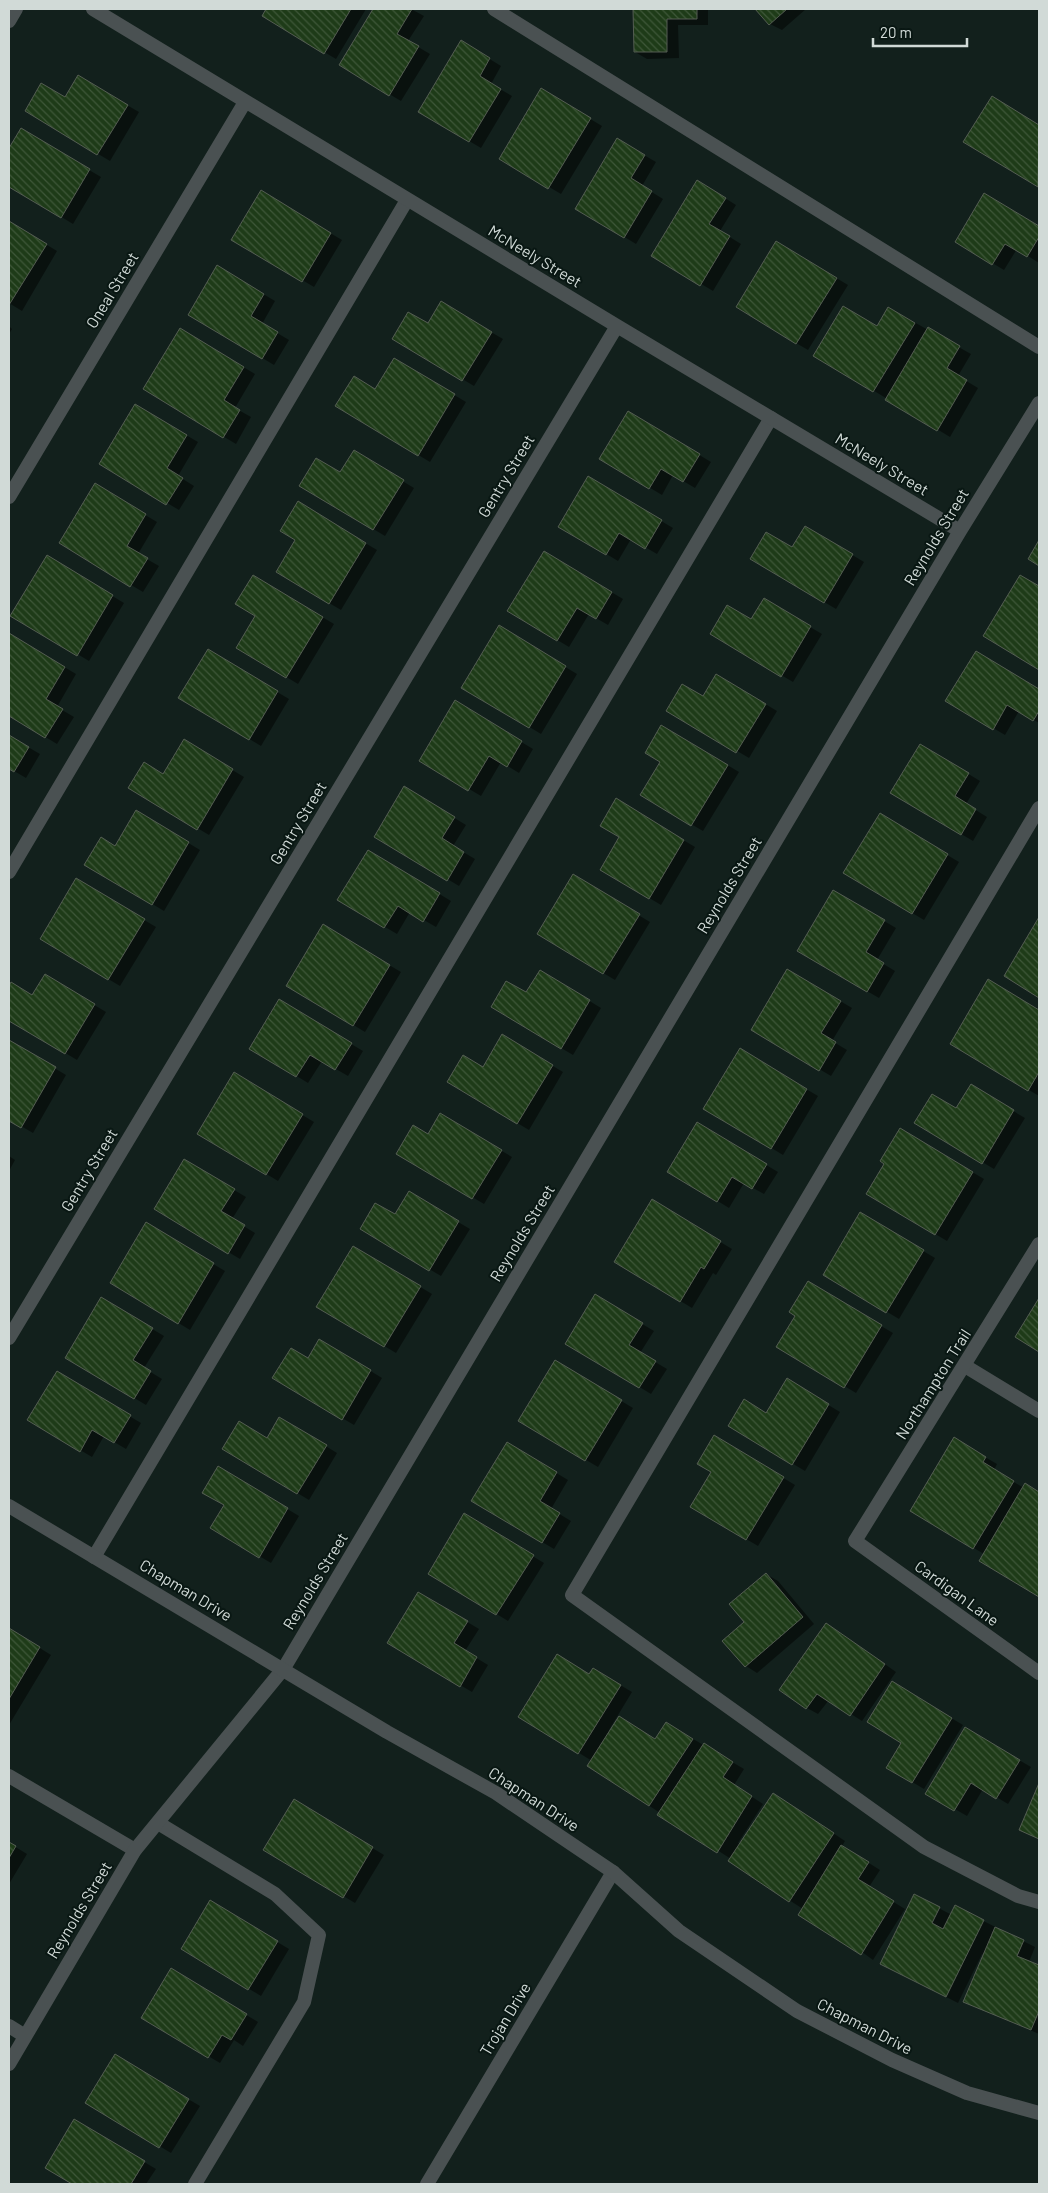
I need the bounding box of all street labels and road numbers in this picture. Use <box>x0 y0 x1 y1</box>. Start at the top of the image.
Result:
street label: McNeely Street <box>485 220 585 291</box>
street label: Oneal Street <box>81 248 142 331</box>
street label: McNeely Street <box>832 428 932 499</box>
street label: Gentry Street <box>473 431 538 521</box>
street label: Reynolds Street <box>899 485 972 589</box>
street label: Gentry Street <box>265 778 330 868</box>
street label: Reynolds Street <box>692 833 765 937</box>
street label: Gentry Street <box>56 1125 121 1215</box>
street label: Reynolds Street <box>485 1181 558 1285</box>
street label: Northampton Trail <box>891 1325 974 1442</box>
street label: Reynolds Street <box>278 1529 351 1633</box>
street label: Chapman Drive <box>137 1555 236 1625</box>
street label: Cardigan Lane <box>912 1556 1003 1629</box>
street label: Chapman Drive <box>485 1762 583 1835</box>
street label: Reynolds Street <box>42 1858 115 1962</box>
street label: Trojan Drive <box>475 1979 534 2059</box>
street label: Chapman Drive <box>814 1993 916 2058</box>

